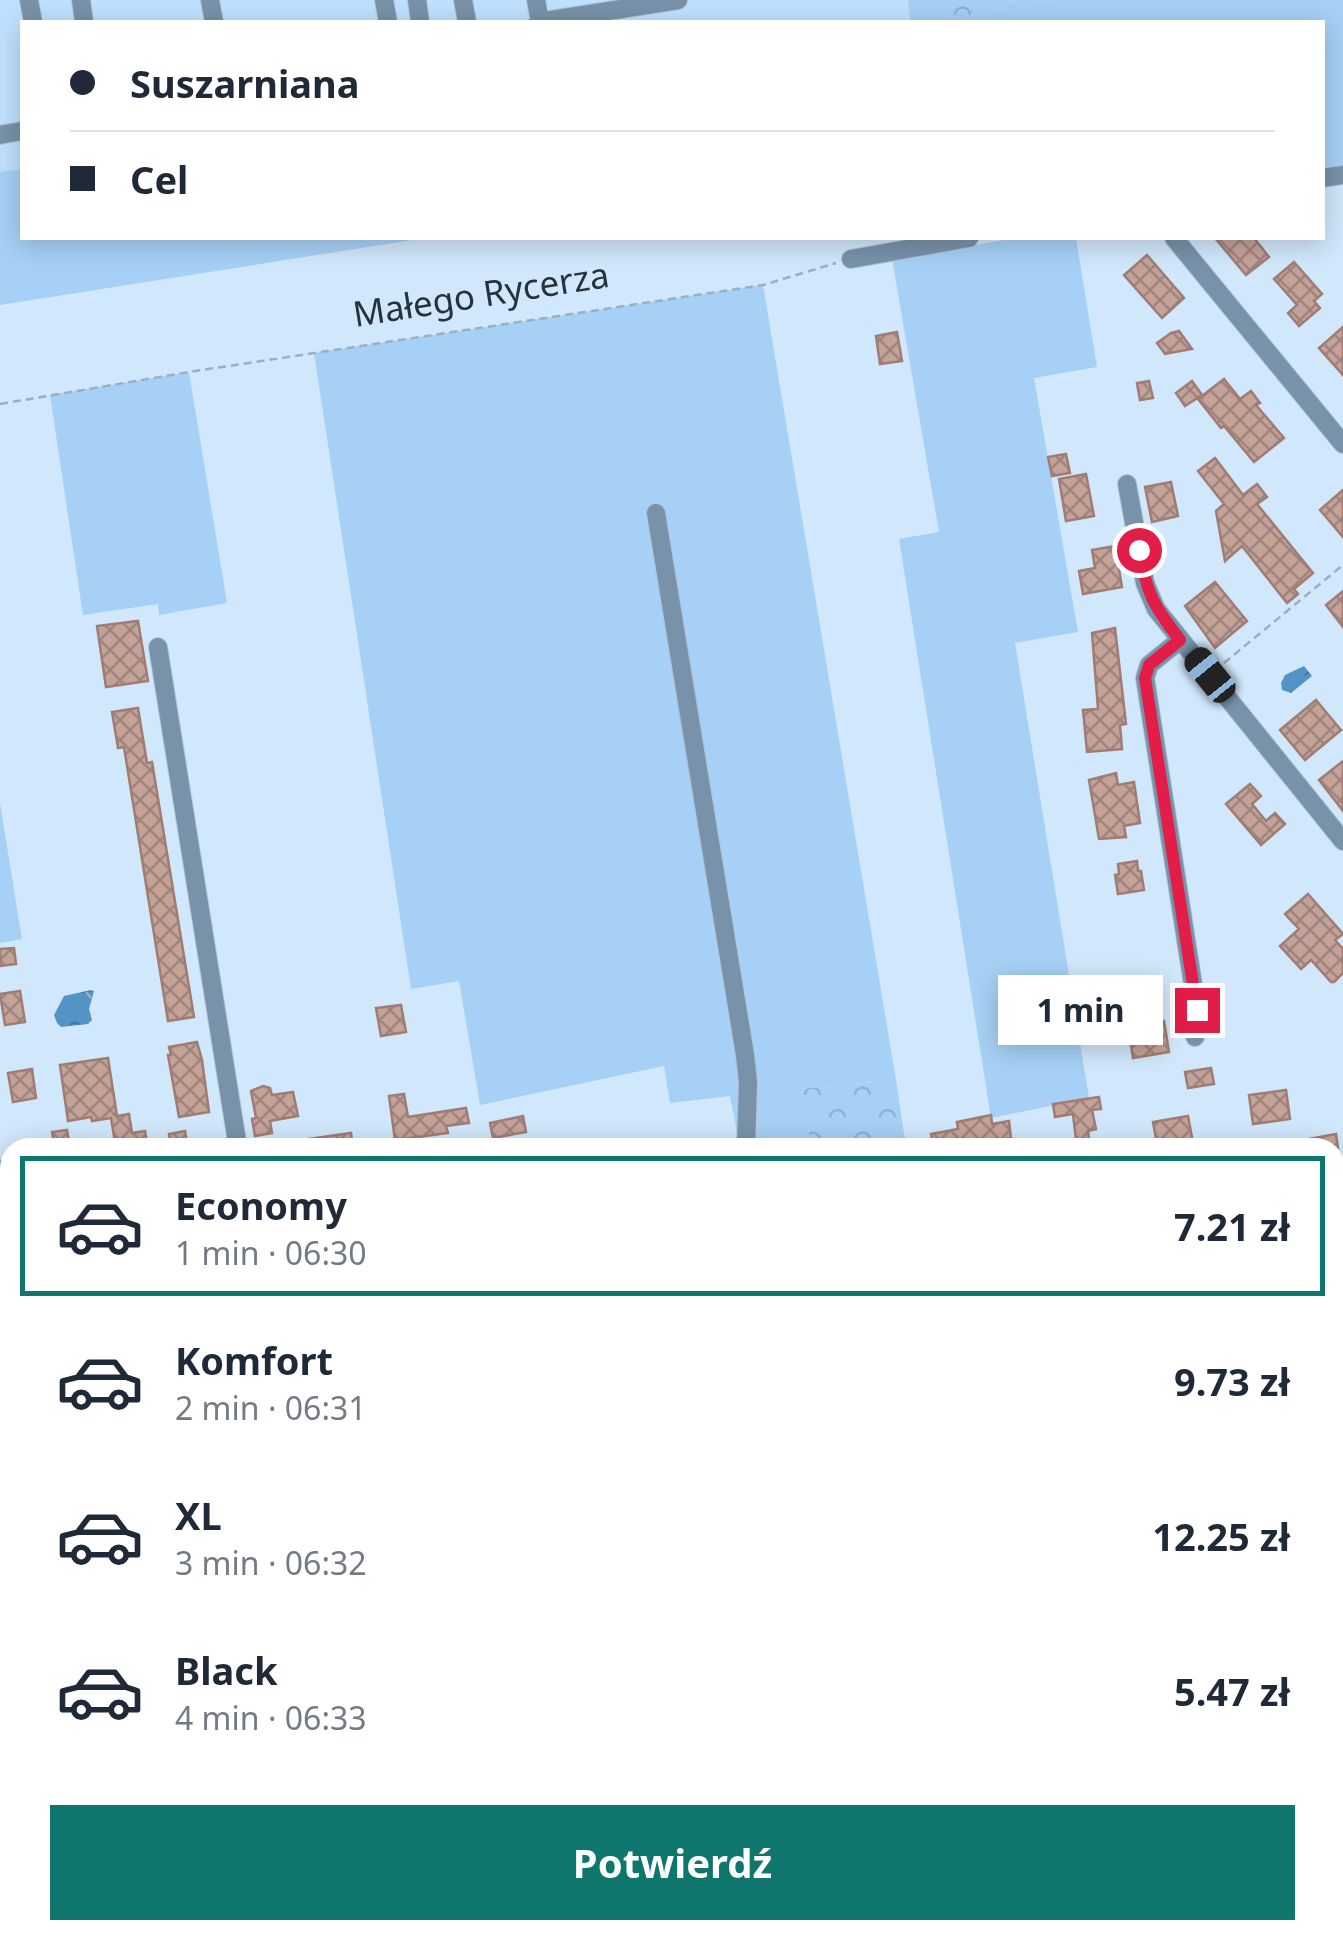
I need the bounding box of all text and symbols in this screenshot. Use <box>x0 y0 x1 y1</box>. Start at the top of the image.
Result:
text: Suszarniana <box>130 57 359 109</box>
text: Cel <box>130 153 188 205</box>
street label: Małego Rycerza <box>349 250 612 337</box>
route start <box>1117 528 1162 573</box>
car <box>1179 642 1241 708</box>
callout: 1 min <box>997 975 1162 1045</box>
text: 1 min <box>1036 988 1125 1031</box>
route end <box>1175 988 1220 1033</box>
text: Economy <box>175 1179 347 1231</box>
icon: car <box>55 1181 145 1271</box>
text: 7.21 zł <box>1174 1200 1290 1252</box>
text: 1 min · 06:30 <box>175 1231 367 1274</box>
text: Komfort <box>175 1334 333 1386</box>
icon: car <box>55 1336 145 1426</box>
text: 9.73 zł <box>1174 1355 1290 1407</box>
text: 2 min · 06:31 <box>175 1386 367 1429</box>
text: XL <box>175 1489 222 1541</box>
icon: car <box>55 1491 145 1581</box>
text: 12.25 zł <box>1152 1510 1290 1562</box>
text: 3 min · 06:32 <box>175 1541 367 1584</box>
text: Black <box>175 1644 278 1696</box>
icon: car <box>55 1646 145 1736</box>
text: 5.47 zł <box>1174 1665 1290 1717</box>
text: 4 min · 06:33 <box>175 1696 367 1739</box>
button: Potwierdź <box>50 1805 1295 1920</box>

